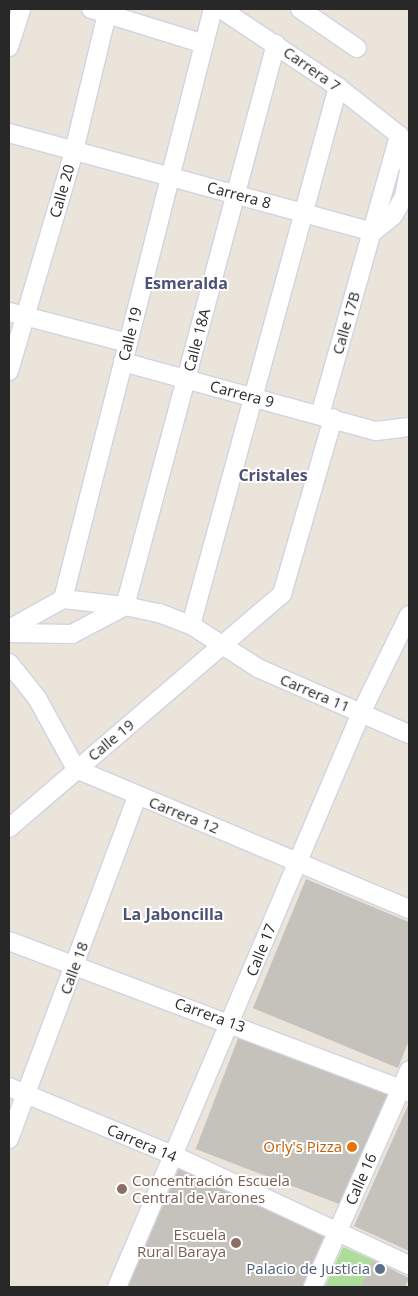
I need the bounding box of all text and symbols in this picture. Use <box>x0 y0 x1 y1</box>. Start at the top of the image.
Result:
street label: Carrera 7 <box>280 43 344 95</box>
street label: Calle 20 <box>46 162 78 220</box>
street label: Carrera 8 <box>205 178 273 212</box>
district label: Esmeralda <box>144 273 228 293</box>
street label: Calle 17B <box>328 290 364 356</box>
street label: Calle 19 <box>115 305 145 363</box>
street label: Calle 18A <box>180 307 214 373</box>
street label: Carrera 9 <box>208 377 276 411</box>
district label: Cristales <box>238 465 308 485</box>
street label: Carrera 11 <box>277 670 353 716</box>
street label: Calle 19 <box>84 715 138 765</box>
street label: Carrera 12 <box>146 793 222 837</box>
district label: La Jaboncilla <box>123 904 223 924</box>
street label: Calle 17 <box>242 921 280 979</box>
street label: Calle 18 <box>56 939 92 997</box>
street label: Carrera 13 <box>172 994 248 1036</box>
street label: Carrera 14 <box>104 1120 180 1166</box>
place label: Orly's Pizza <box>263 1138 342 1156</box>
marker: Orly's Pizza <box>346 1141 358 1153</box>
street label: Calle 16 <box>342 1150 380 1208</box>
place label: Concentración Escuela Central de Varones <box>132 1171 290 1206</box>
marker: Concentración Escuela Central de Varones <box>116 1183 128 1195</box>
place label: Escuela Rural Baraya <box>137 1225 226 1260</box>
marker: Escuela Rural Baraya <box>230 1237 242 1249</box>
place label: Palacio de Justicia <box>246 1260 370 1278</box>
marker: Palacio de Justicia <box>374 1263 386 1275</box>

